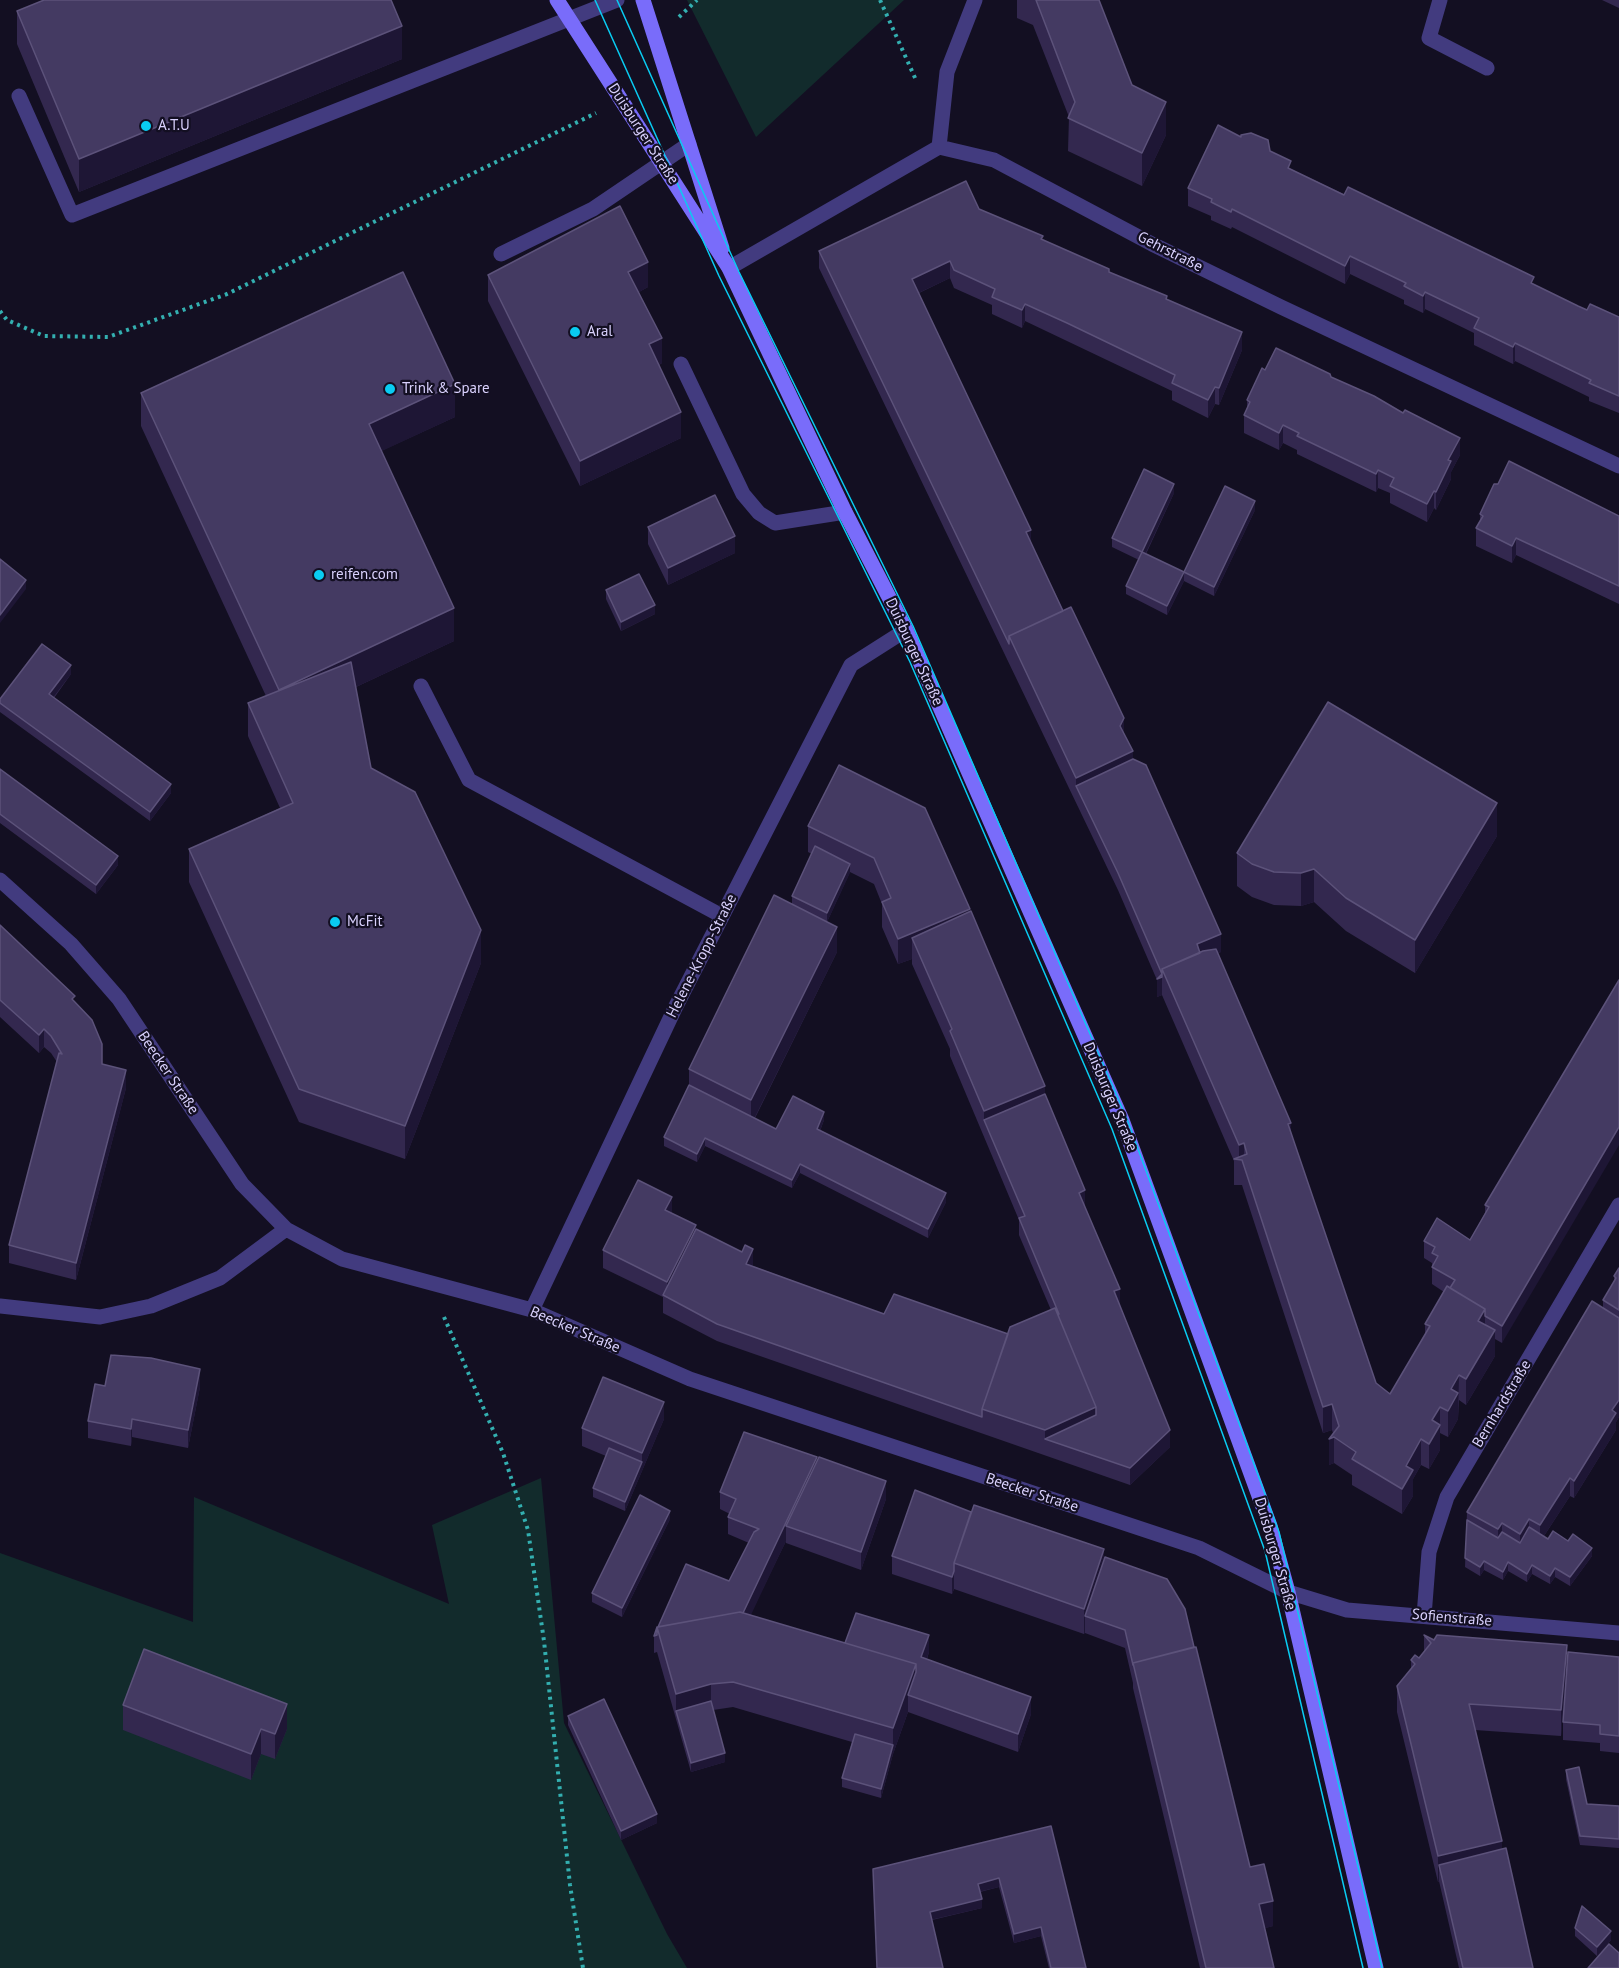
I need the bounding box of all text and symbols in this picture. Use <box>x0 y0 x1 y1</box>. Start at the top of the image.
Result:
street label: Duisburger Straße <box>604 80 682 188</box>
place label: A.T.U <box>158 117 190 135</box>
marker: A.T.U <box>139 119 153 133</box>
street label: Gehrstraße <box>1134 228 1206 276</box>
place label: Aral <box>587 323 613 341</box>
marker: Aral <box>568 325 582 339</box>
place label: Trink & Spare <box>402 380 490 398</box>
marker: Trink & Spare <box>383 382 397 396</box>
place label: reifen.com <box>331 566 398 584</box>
marker: reifen.com <box>312 568 326 582</box>
street label: Duisburger Straße <box>881 595 947 709</box>
street label: Helene-Kropp-Straße <box>663 891 741 1021</box>
place label: McFit <box>347 913 382 931</box>
marker: McFit <box>328 915 342 929</box>
street label: Beecker Straße <box>134 1028 202 1118</box>
street label: Duisburger Straße <box>1079 1040 1141 1154</box>
street label: Beecker Straße <box>527 1303 623 1357</box>
street label: Bernhardstraße <box>1469 1357 1535 1451</box>
street label: Beecker Straße <box>983 1470 1081 1516</box>
street label: Duisburger Straße <box>1250 1496 1300 1612</box>
street label: Sofienstraße <box>1411 1606 1493 1630</box>

